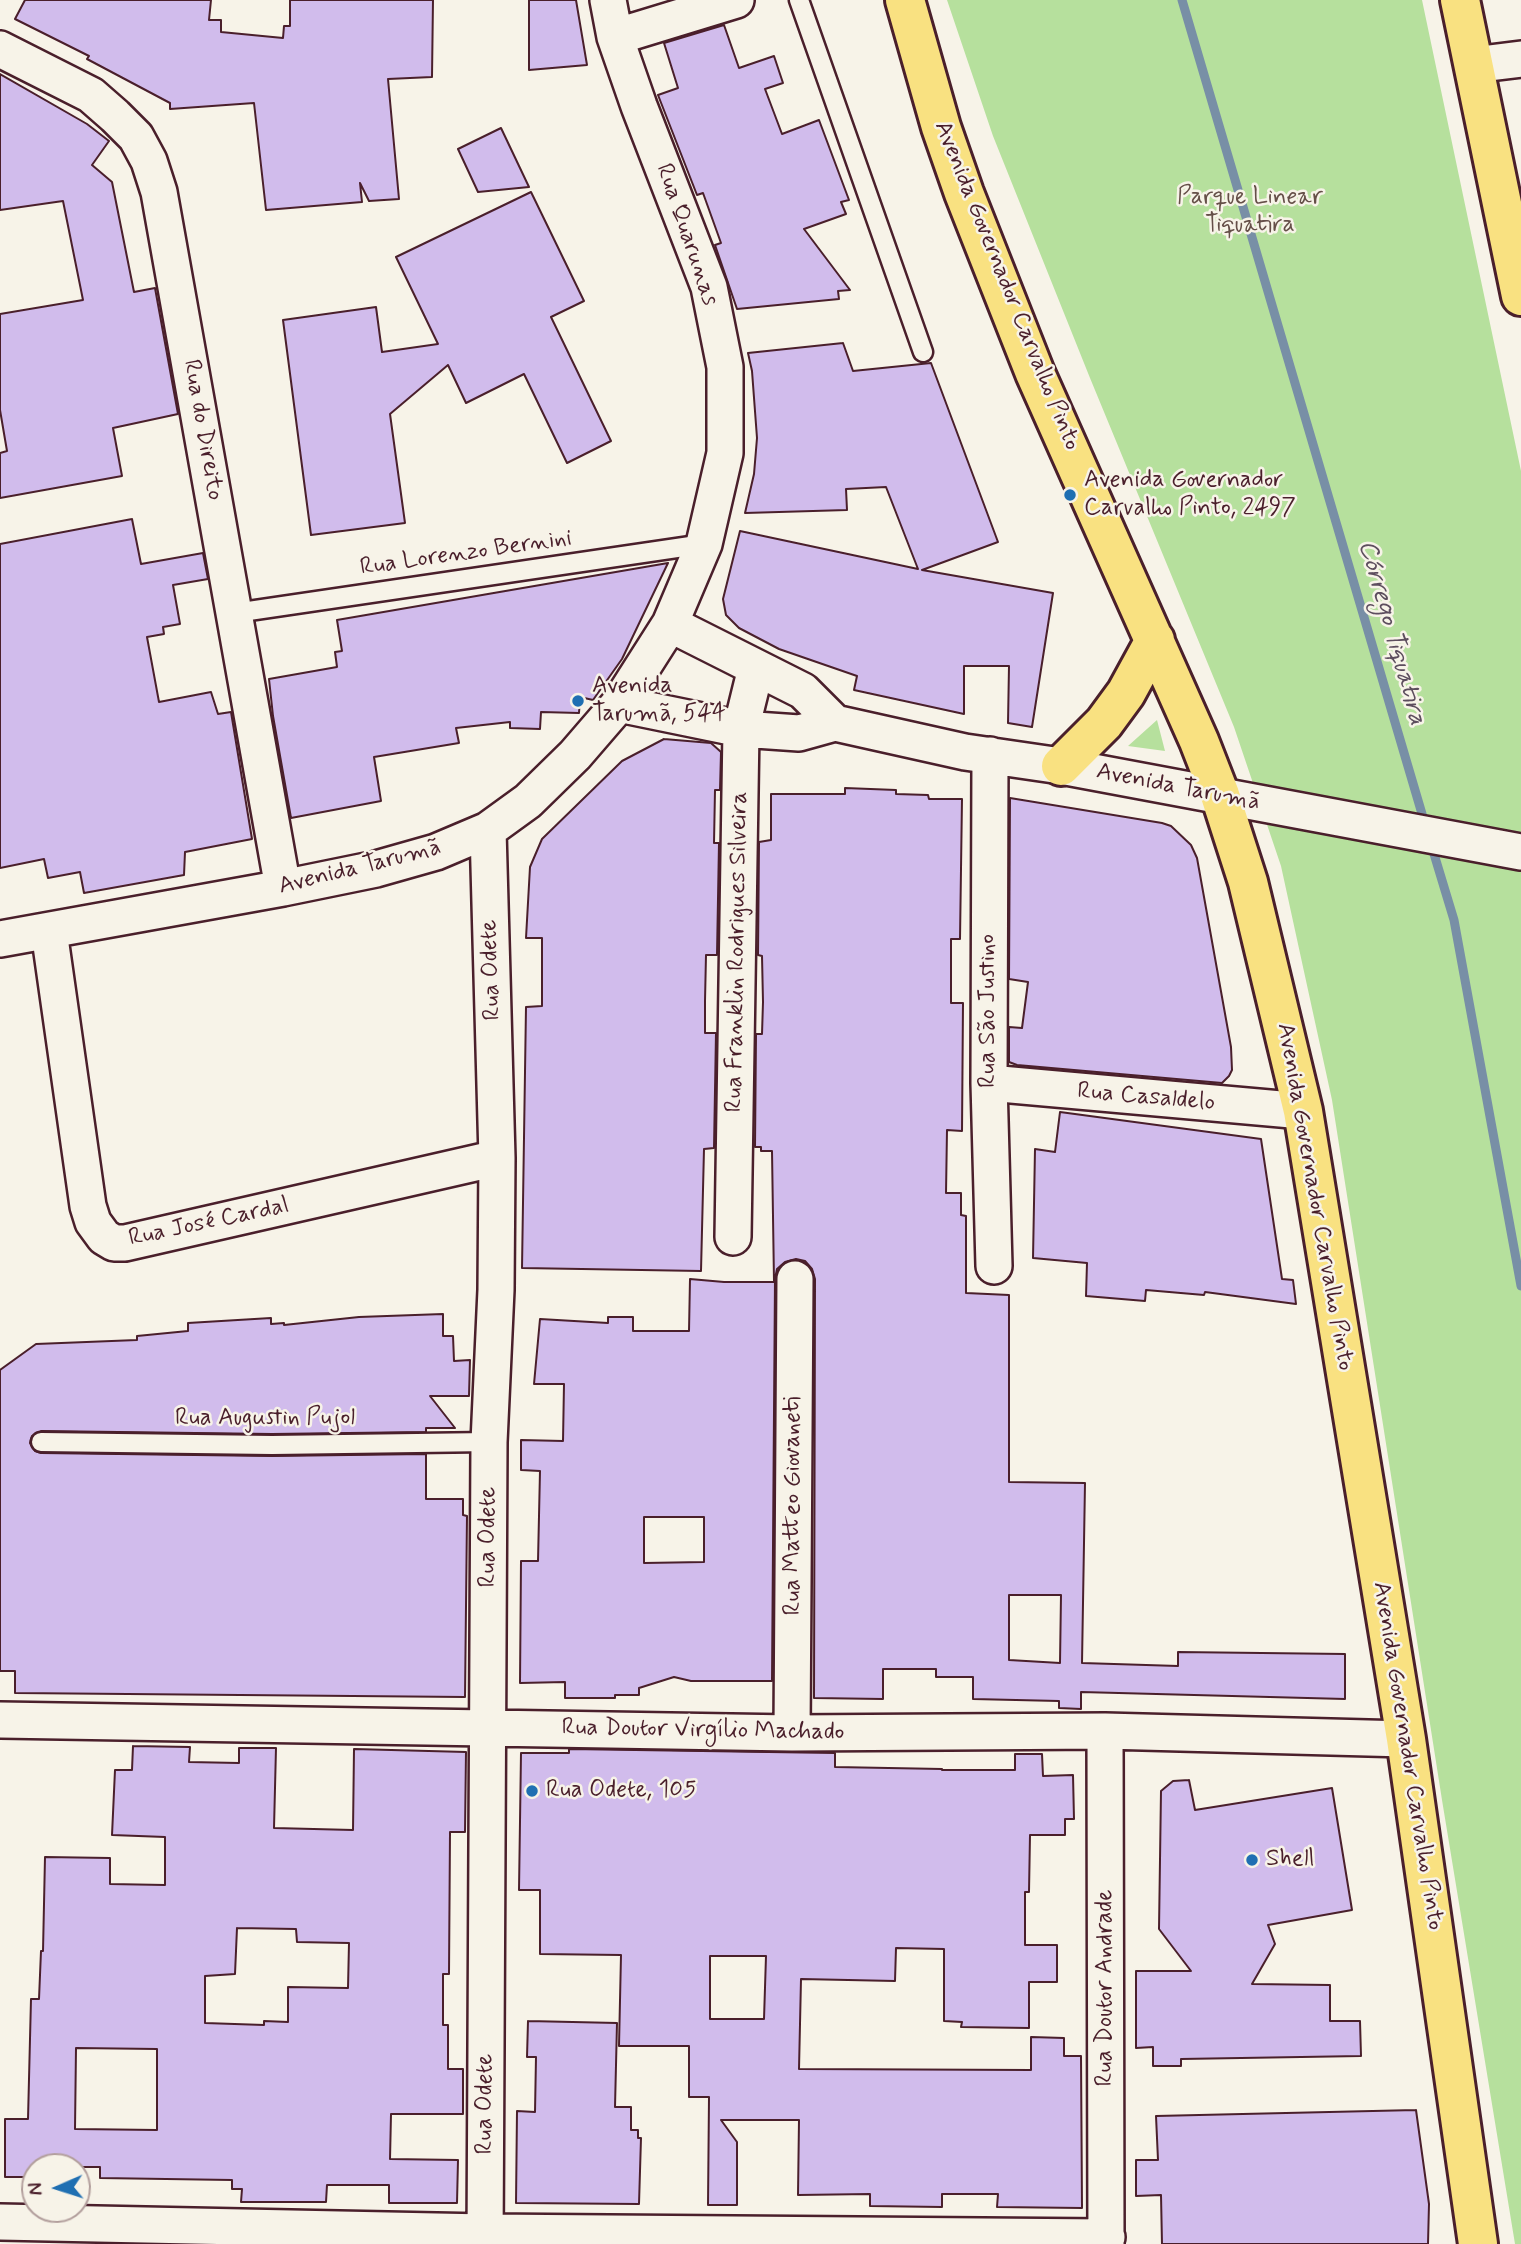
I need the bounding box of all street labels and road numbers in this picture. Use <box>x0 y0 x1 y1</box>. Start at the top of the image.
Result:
street label: Avenida Governador Carvalho Pinto <box>927 117 1085 455</box>
street label: Rua Quarunas <box>648 160 724 310</box>
street label: Rua do Direito <box>175 357 229 503</box>
street label: Rua Lorenzo Bernini <box>358 525 574 583</box>
street label: Avenida Tarumã <box>1094 758 1262 818</box>
street label: Rua Franklin Rodrigues Silveira <box>721 791 755 1113</box>
street label: Avenida Tarumã <box>276 834 444 902</box>
street label: Rua Odete <box>476 919 508 1021</box>
street label: Rua São Justino <box>975 934 1003 1088</box>
street label: Avenida Governador Carvalho Pinto <box>1269 1021 1359 1373</box>
street label: Rua Casaldelo <box>1076 1078 1216 1118</box>
street label: Rua José Cardal <box>126 1192 292 1254</box>
street label: Rua Matteo Giovaneti <box>780 1397 808 1615</box>
street label: Rua Augustin Pujol <box>175 1405 355 1433</box>
street label: Rua Odete <box>475 1487 503 1587</box>
street label: Avenida Governador Carvalho Pinto <box>1365 1580 1449 1932</box>
street label: Rua Doutor Virgílio Machado <box>561 1714 845 1748</box>
street label: Rua Doutor Andrade <box>1092 1889 1120 2087</box>
street label: Rua Odete <box>472 2054 500 2154</box>

